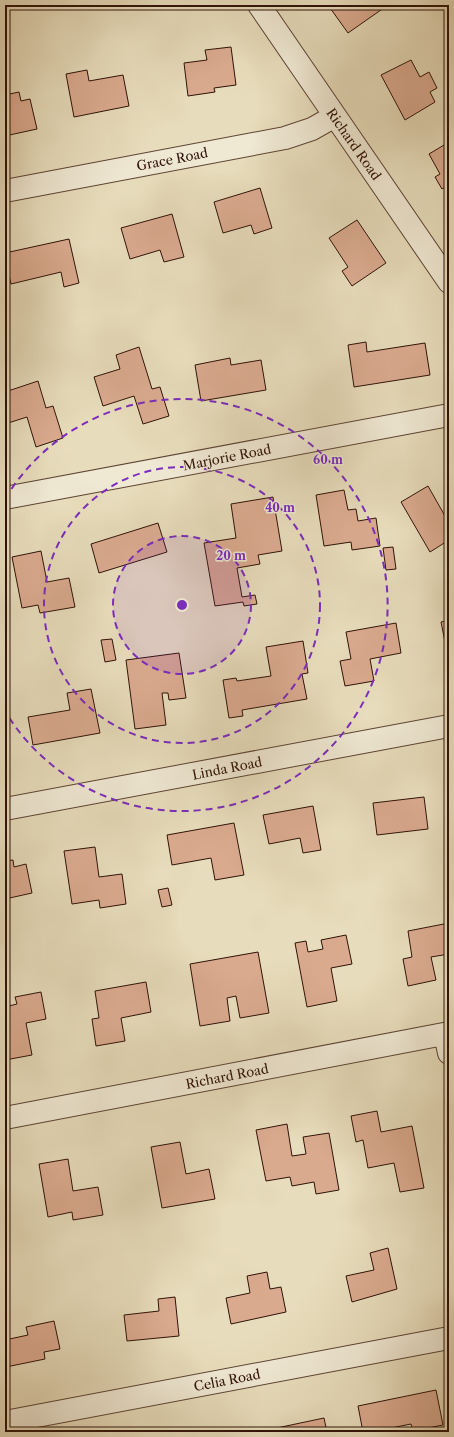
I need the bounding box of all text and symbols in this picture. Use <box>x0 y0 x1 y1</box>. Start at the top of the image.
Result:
street label: Richard Road <box>323 105 385 183</box>
street label: Grace Road <box>135 144 209 174</box>
street label: Marjorie Road <box>182 441 272 473</box>
text: 60 m <box>313 452 343 467</box>
text: 40 m <box>265 500 295 515</box>
text: 20 m <box>216 548 246 563</box>
centre of rings <box>175 598 189 612</box>
street label: Linda Road <box>191 753 263 783</box>
street label: Richard Road <box>184 1060 270 1092</box>
street label: Celia Road <box>192 1366 262 1394</box>

